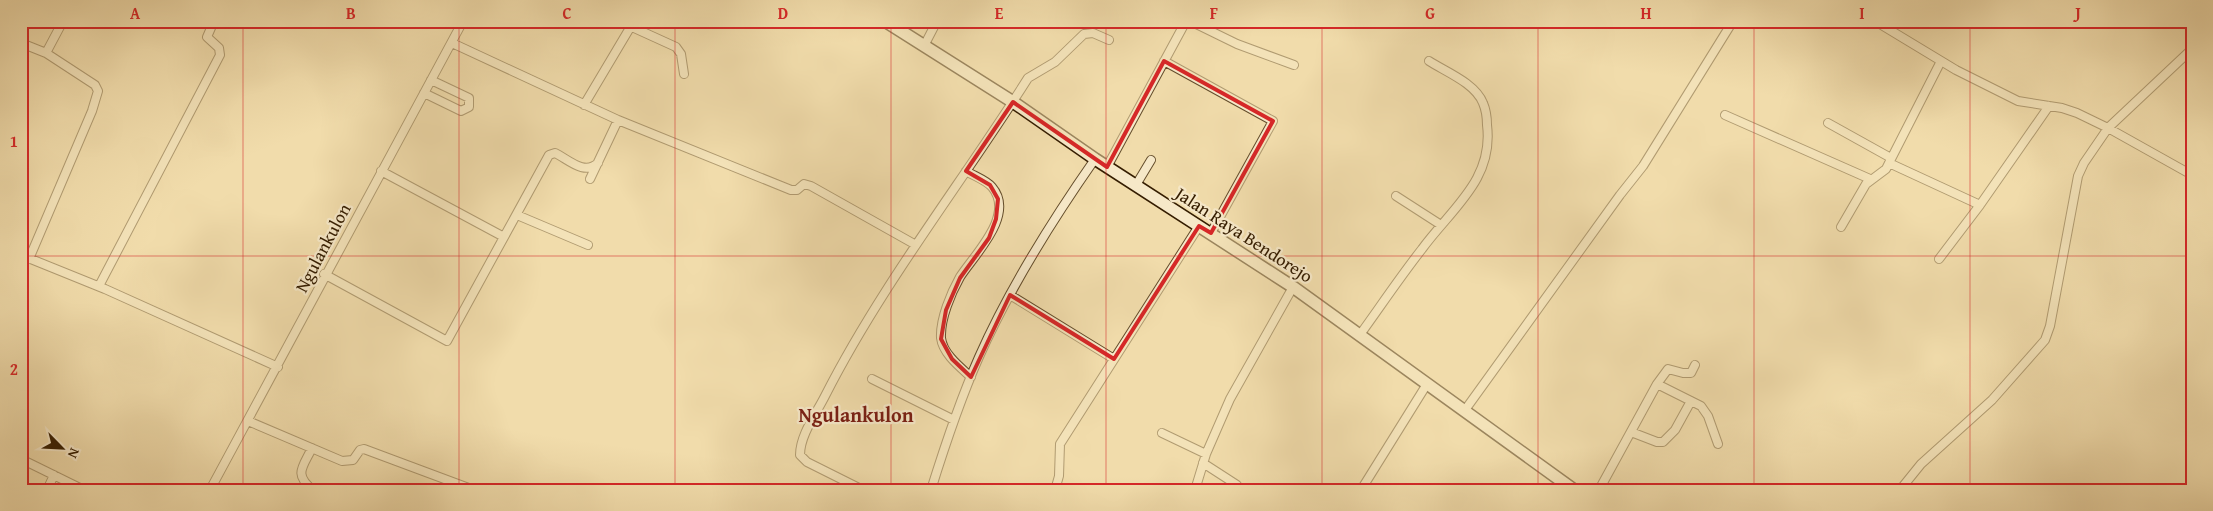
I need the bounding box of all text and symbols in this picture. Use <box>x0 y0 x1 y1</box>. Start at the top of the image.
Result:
text: A <box>130 1 141 25</box>
text: B <box>346 1 356 25</box>
text: C <box>562 1 572 25</box>
text: D <box>778 1 788 25</box>
text: E <box>995 1 1004 25</box>
text: F <box>1210 1 1218 25</box>
text: G <box>1425 1 1435 25</box>
text: H <box>1640 1 1652 25</box>
text: I <box>1859 1 1865 25</box>
text: J <box>2072 1 2081 25</box>
text: 1 <box>10 129 18 153</box>
street label: Jalan Raya Bendorejo <box>1169 179 1318 289</box>
street label: Ngulankulon <box>288 198 357 297</box>
text: 2 <box>10 357 18 381</box>
district label: Ngulankulon <box>798 400 914 429</box>
north arrow <box>38 424 88 474</box>
text: N <box>63 445 85 462</box>

